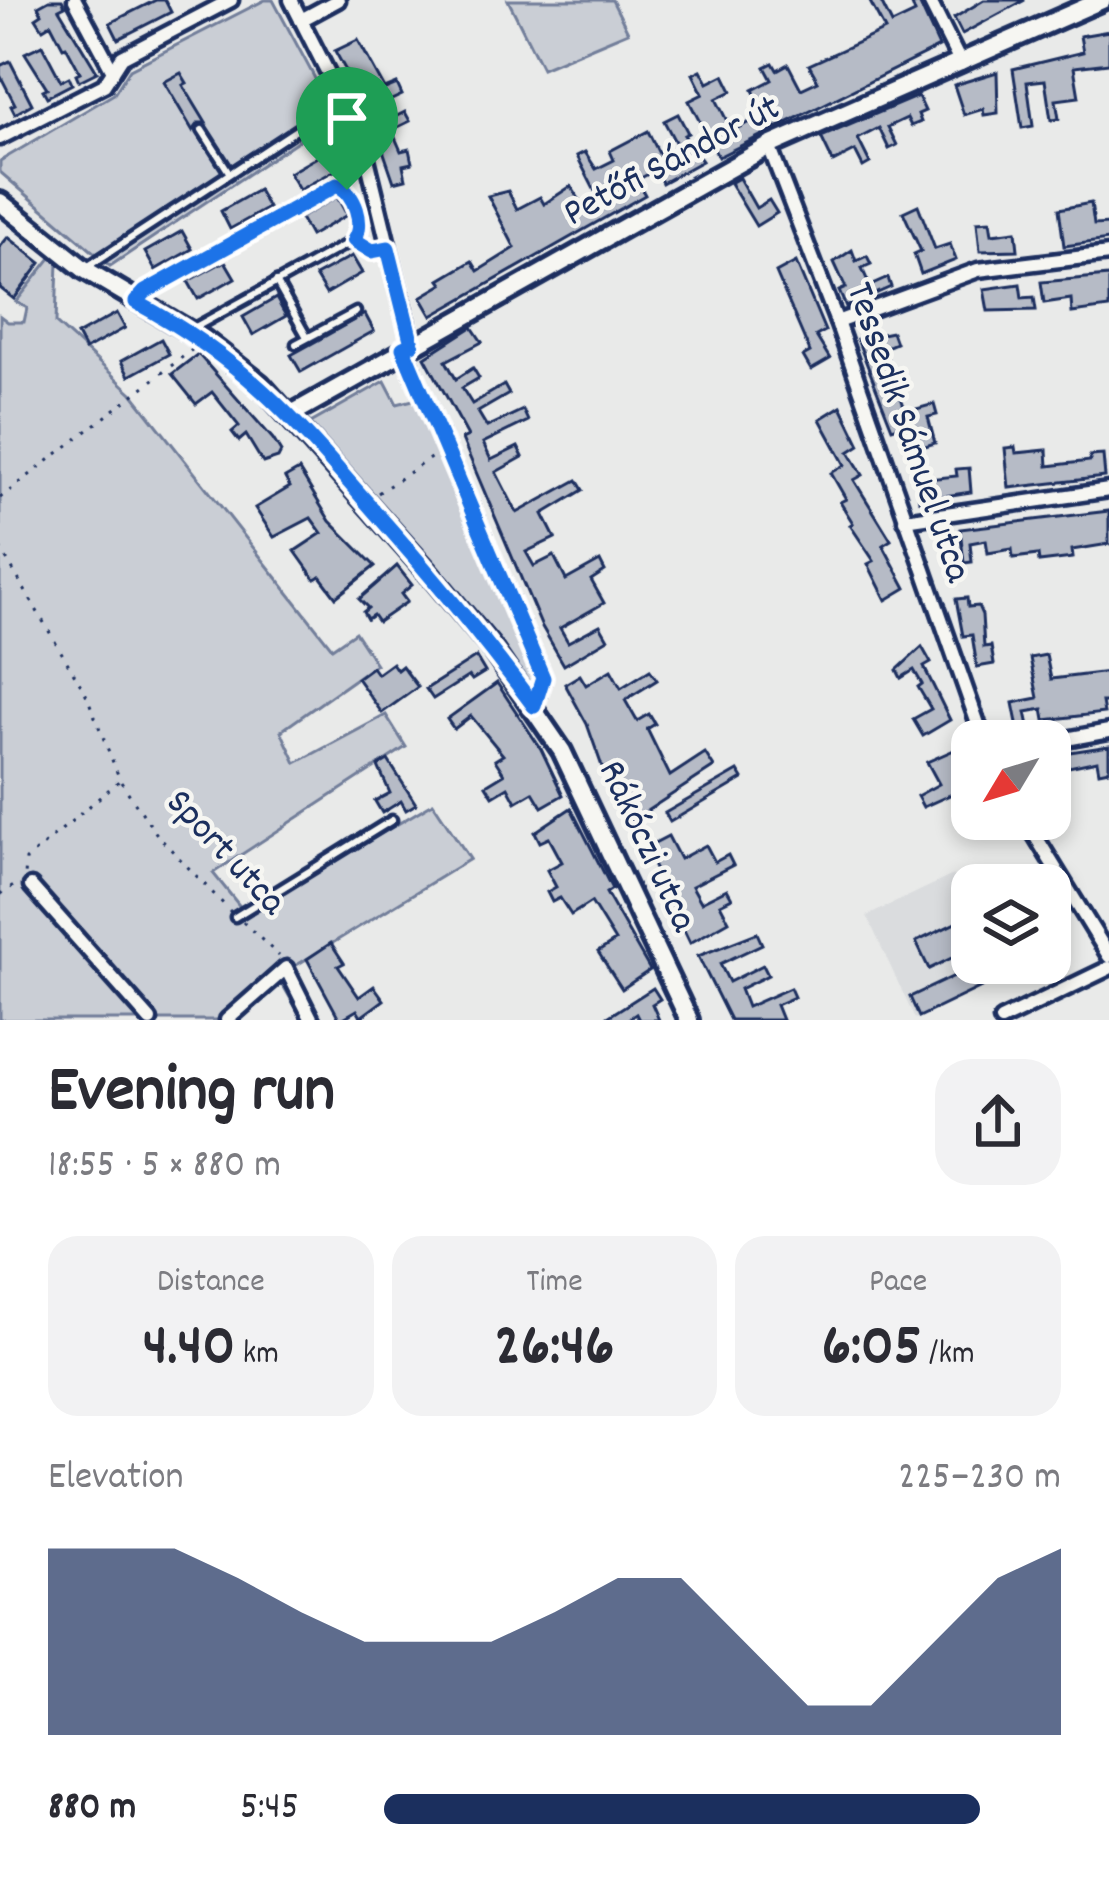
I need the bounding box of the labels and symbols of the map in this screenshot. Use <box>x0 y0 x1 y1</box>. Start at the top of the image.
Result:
pin <box>296 67 398 190</box>
street label: Petőfi Sándor út <box>555 83 791 243</box>
street label: Tessedik Sámuel utca <box>829 276 983 591</box>
north arrow <box>951 720 1071 840</box>
street label: Rákóczi utca <box>581 752 709 942</box>
street label: Sport utca <box>151 778 298 930</box>

